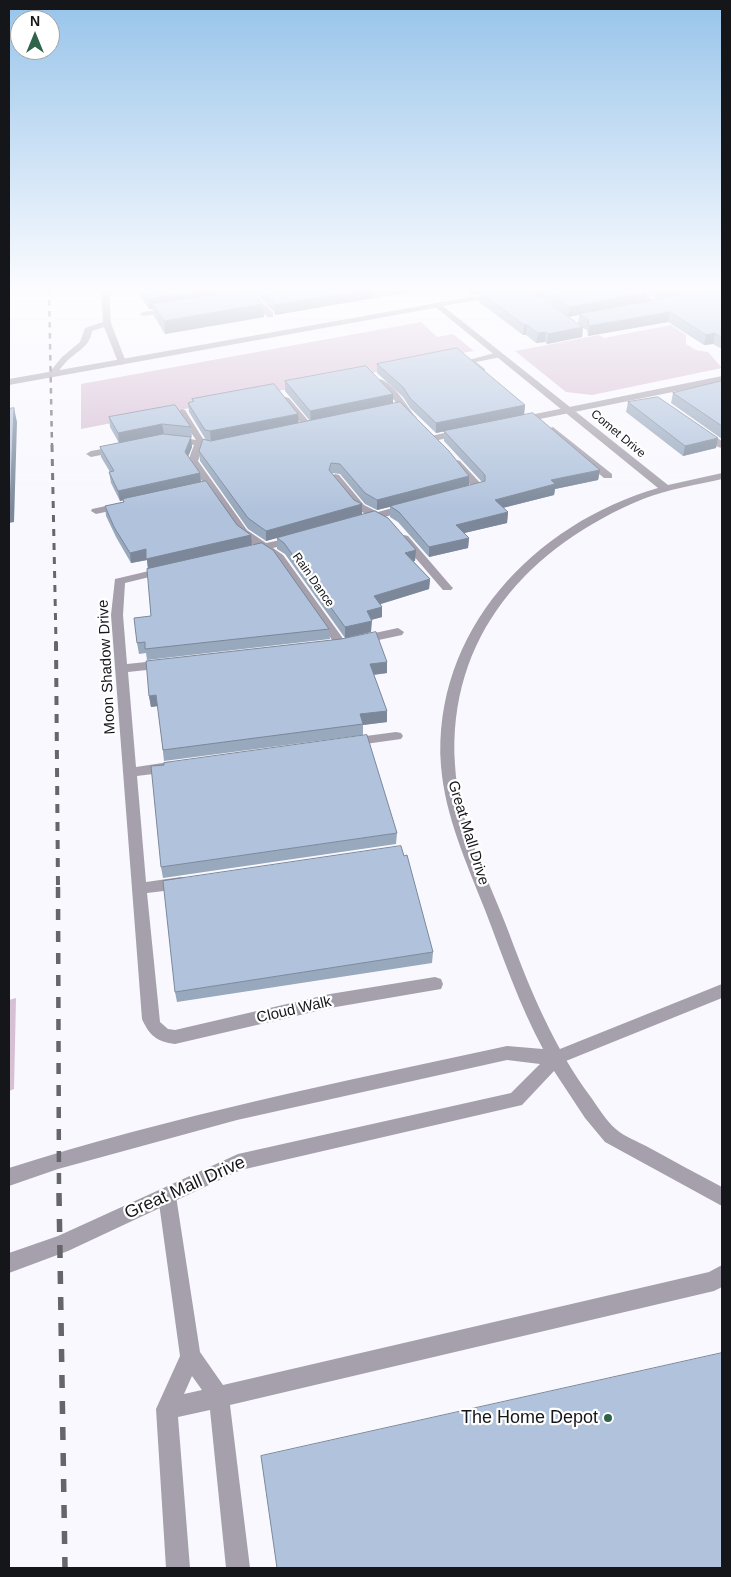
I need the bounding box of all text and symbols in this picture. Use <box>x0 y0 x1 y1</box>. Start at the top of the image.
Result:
north arrow <box>10 10 60 60</box>
text: N <box>30 13 40 29</box>
street label: Comet Drive <box>588 407 648 461</box>
street label: Rain Dance <box>289 550 337 610</box>
street label: Moon Shadow Drive <box>94 599 120 735</box>
street label: Great Mall Drive <box>444 779 492 887</box>
street label: Cloud Walk <box>255 993 333 1027</box>
street label: Great Mall Drive <box>121 1152 249 1224</box>
place label: The Home Depot <box>461 1407 598 1429</box>
marker: The Home Depot <box>602 1412 614 1424</box>

